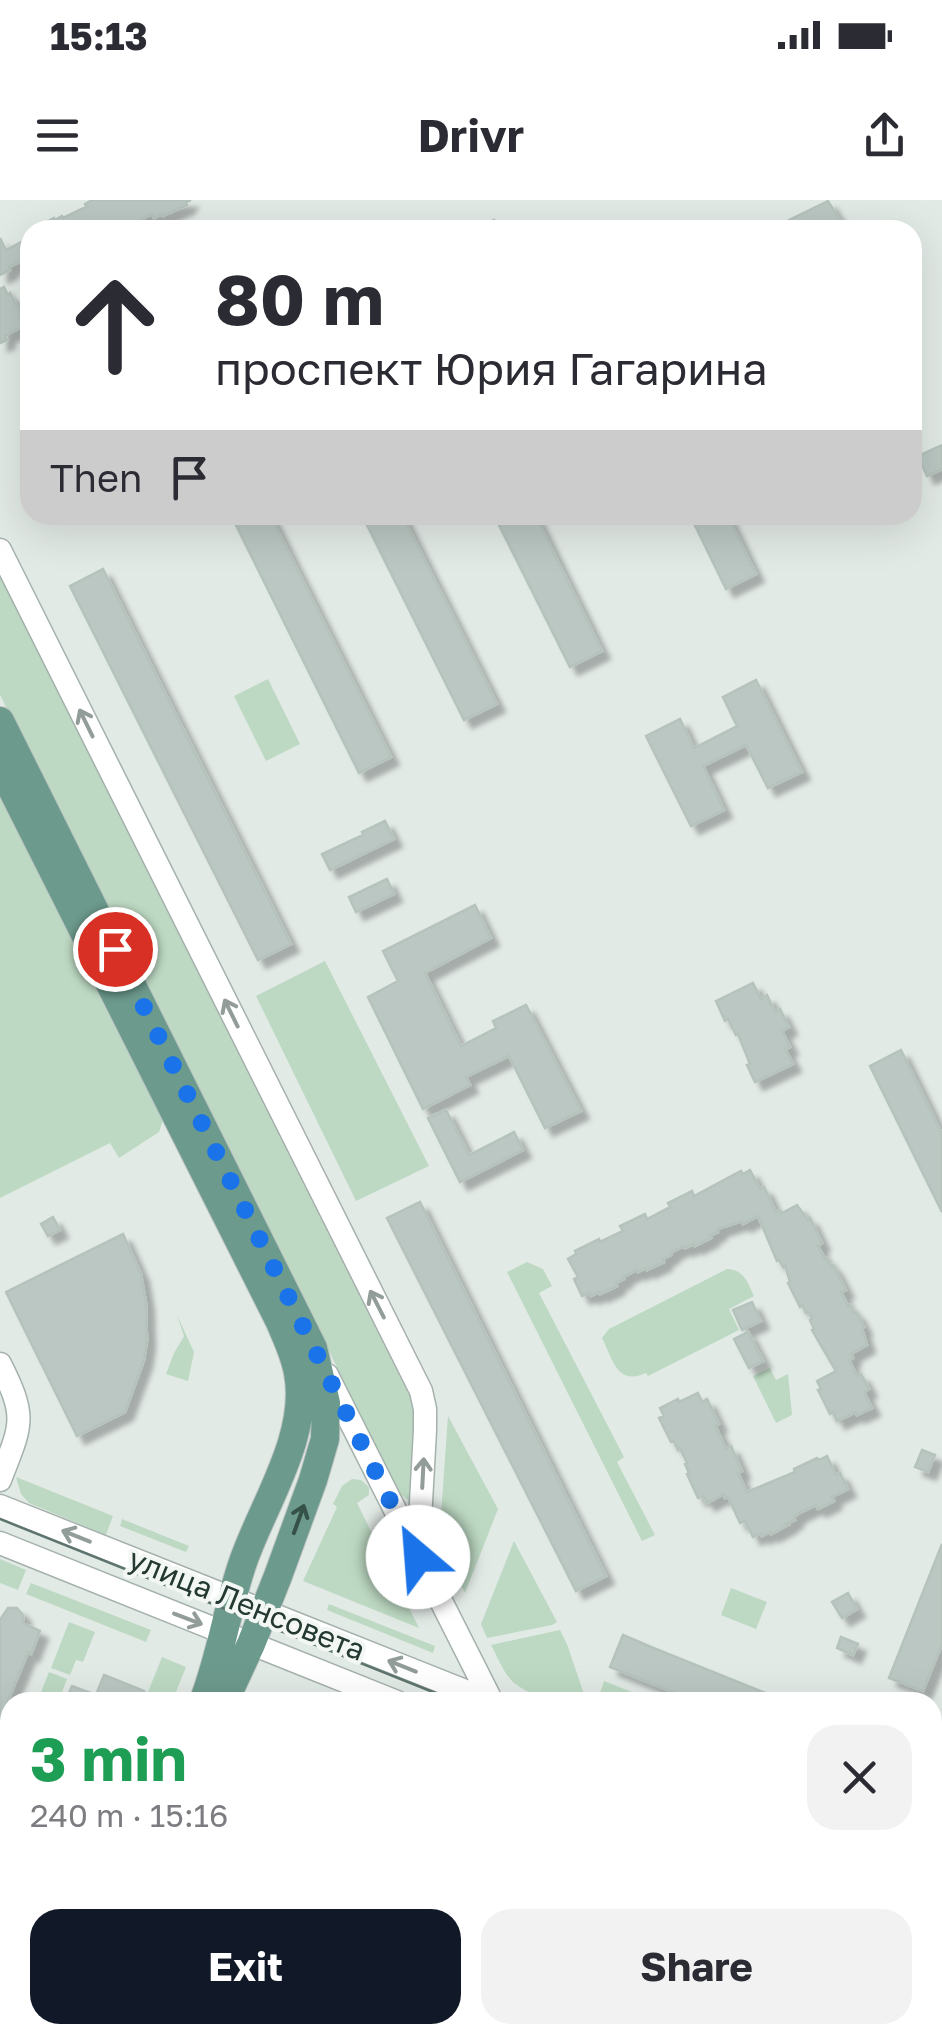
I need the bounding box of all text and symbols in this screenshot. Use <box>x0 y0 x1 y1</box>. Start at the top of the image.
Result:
text: 15:13 <box>50 13 148 58</box>
icon: menu <box>30 108 85 163</box>
text: Drivr <box>418 108 524 162</box>
icon: share <box>857 108 912 163</box>
text: 80 m <box>215 256 384 340</box>
icon: ahead <box>50 260 180 390</box>
text: проспект Юрия Гагарина <box>215 341 768 395</box>
icon: arrive <box>162 450 217 505</box>
text: Then <box>50 455 142 500</box>
one-way arrow <box>76 708 95 738</box>
pin <box>73 907 158 992</box>
icon: arrive <box>88 922 143 977</box>
one-way arrow <box>221 999 240 1029</box>
one-way arrow <box>367 1289 386 1319</box>
one-way arrow <box>414 1458 433 1490</box>
one-way arrow <box>291 1505 309 1536</box>
position arrow <box>366 1505 470 1609</box>
one-way arrow <box>61 1526 92 1544</box>
street label: улица Ленсовета <box>123 1540 371 1668</box>
one-way arrow <box>172 1611 203 1629</box>
one-way arrow <box>387 1655 418 1673</box>
text: 3 min <box>30 1722 187 1794</box>
button: close <box>807 1725 912 1830</box>
text: 240 m · 15:16 <box>30 1796 228 1834</box>
button: Exit <box>30 1909 461 2024</box>
button: Share <box>481 1909 912 2024</box>

